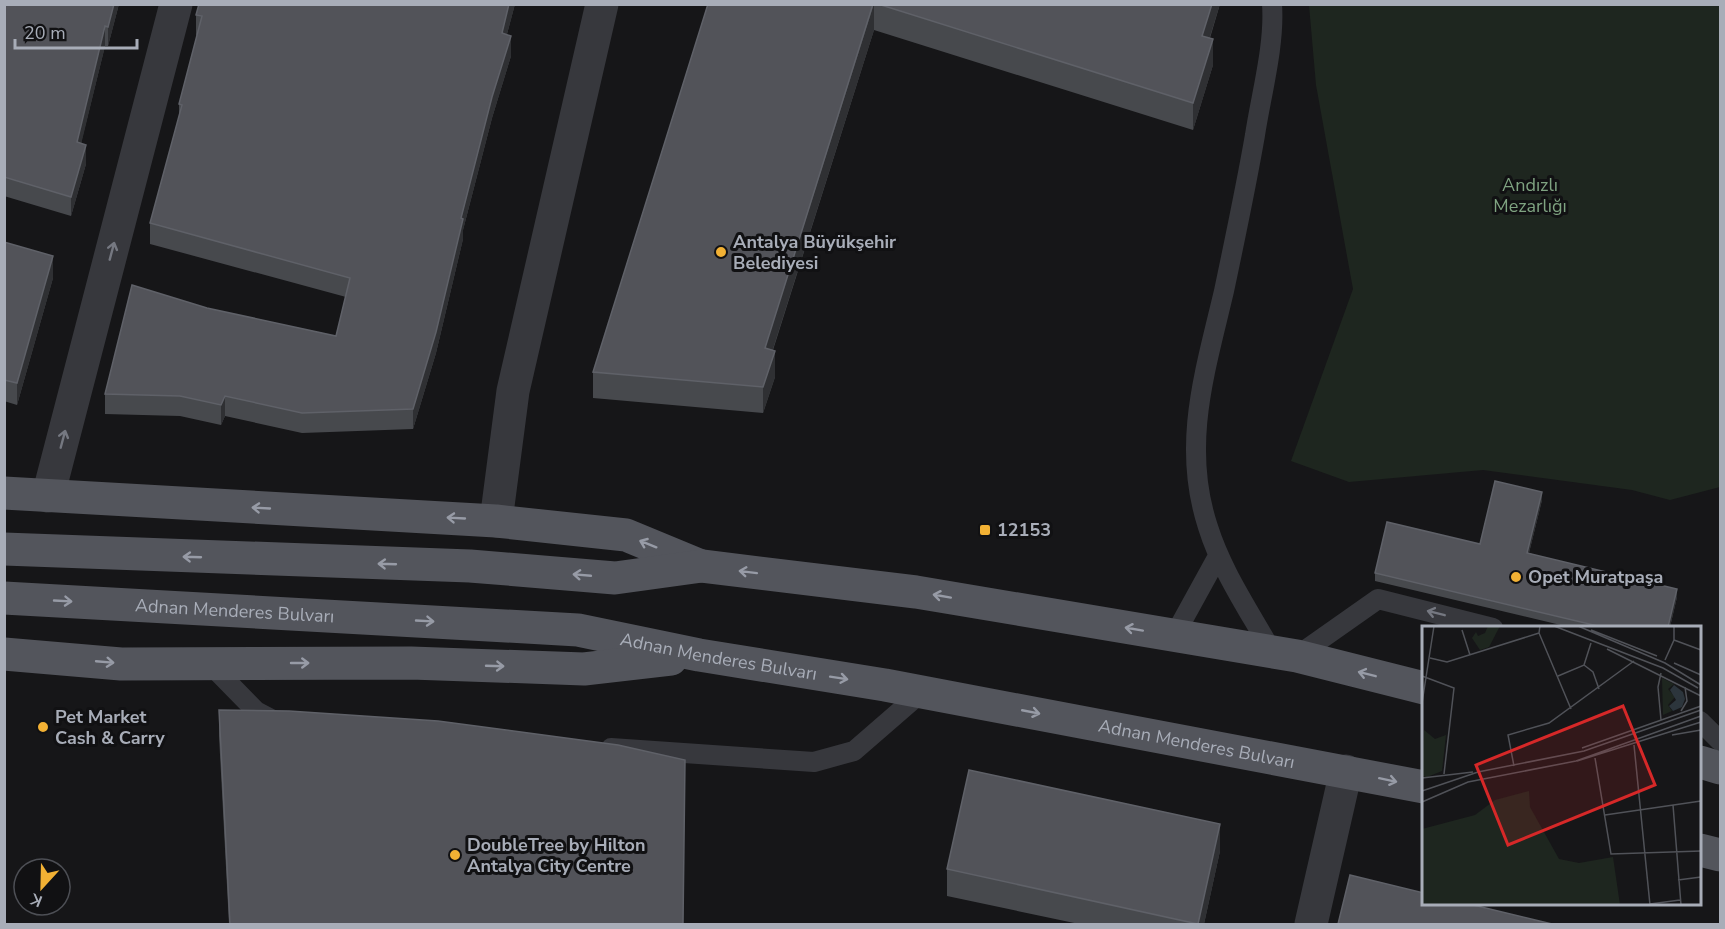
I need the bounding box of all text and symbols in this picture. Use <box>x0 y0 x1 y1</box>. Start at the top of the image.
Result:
scale bar <box>15 12 136 50</box>
text: 20 m <box>24 21 66 45</box>
park label: Andızlı Mezarlığı <box>1493 173 1567 218</box>
place label: Antalya Büyükşehir Belediyesi <box>733 230 896 275</box>
one-way arrow <box>107 242 118 261</box>
marker: Antalya Büyükşehir Belediyesi <box>714 245 728 259</box>
one-way arrow <box>58 430 69 449</box>
one-way arrow <box>252 502 272 513</box>
one-way arrow <box>446 513 466 524</box>
place label: 12153 <box>997 518 1051 542</box>
marker: 12153 <box>978 523 992 537</box>
one-way arrow <box>640 538 658 549</box>
one-way arrow <box>183 552 203 563</box>
one-way arrow <box>378 558 398 569</box>
place label: Opet Muratpaşa <box>1528 565 1663 589</box>
one-way arrow <box>739 566 759 577</box>
one-way arrow <box>572 570 592 581</box>
marker: Opet Muratpaşa <box>1509 570 1523 584</box>
one-way arrow <box>933 590 952 601</box>
street label: Adnan Menderes Bulvarı <box>134 593 335 628</box>
one-way arrow <box>52 595 72 606</box>
one-way arrow <box>1427 607 1446 619</box>
one-way arrow <box>415 616 435 627</box>
one-way arrow <box>1125 623 1145 634</box>
inset map <box>1422 626 1701 905</box>
street label: Adnan Menderes Bulvarı <box>618 627 819 686</box>
one-way arrow <box>94 657 114 668</box>
one-way arrow <box>289 657 309 669</box>
one-way arrow <box>484 660 504 672</box>
one-way arrow <box>1358 667 1377 679</box>
one-way arrow <box>829 672 849 683</box>
place label: Pet Market Cash & Carry <box>55 705 165 750</box>
one-way arrow <box>1021 707 1040 718</box>
street label: Adnan Menderes Bulvarı <box>1096 714 1297 774</box>
marker: Pet Market Cash & Carry <box>36 720 50 734</box>
one-way arrow <box>1378 775 1397 786</box>
place label: DoubleTree by Hilton Antalya City Centre <box>467 833 645 878</box>
marker: DoubleTree by Hilton Antalya City Centre <box>448 848 462 862</box>
north arrow <box>12 857 72 917</box>
text: K <box>26 887 46 912</box>

